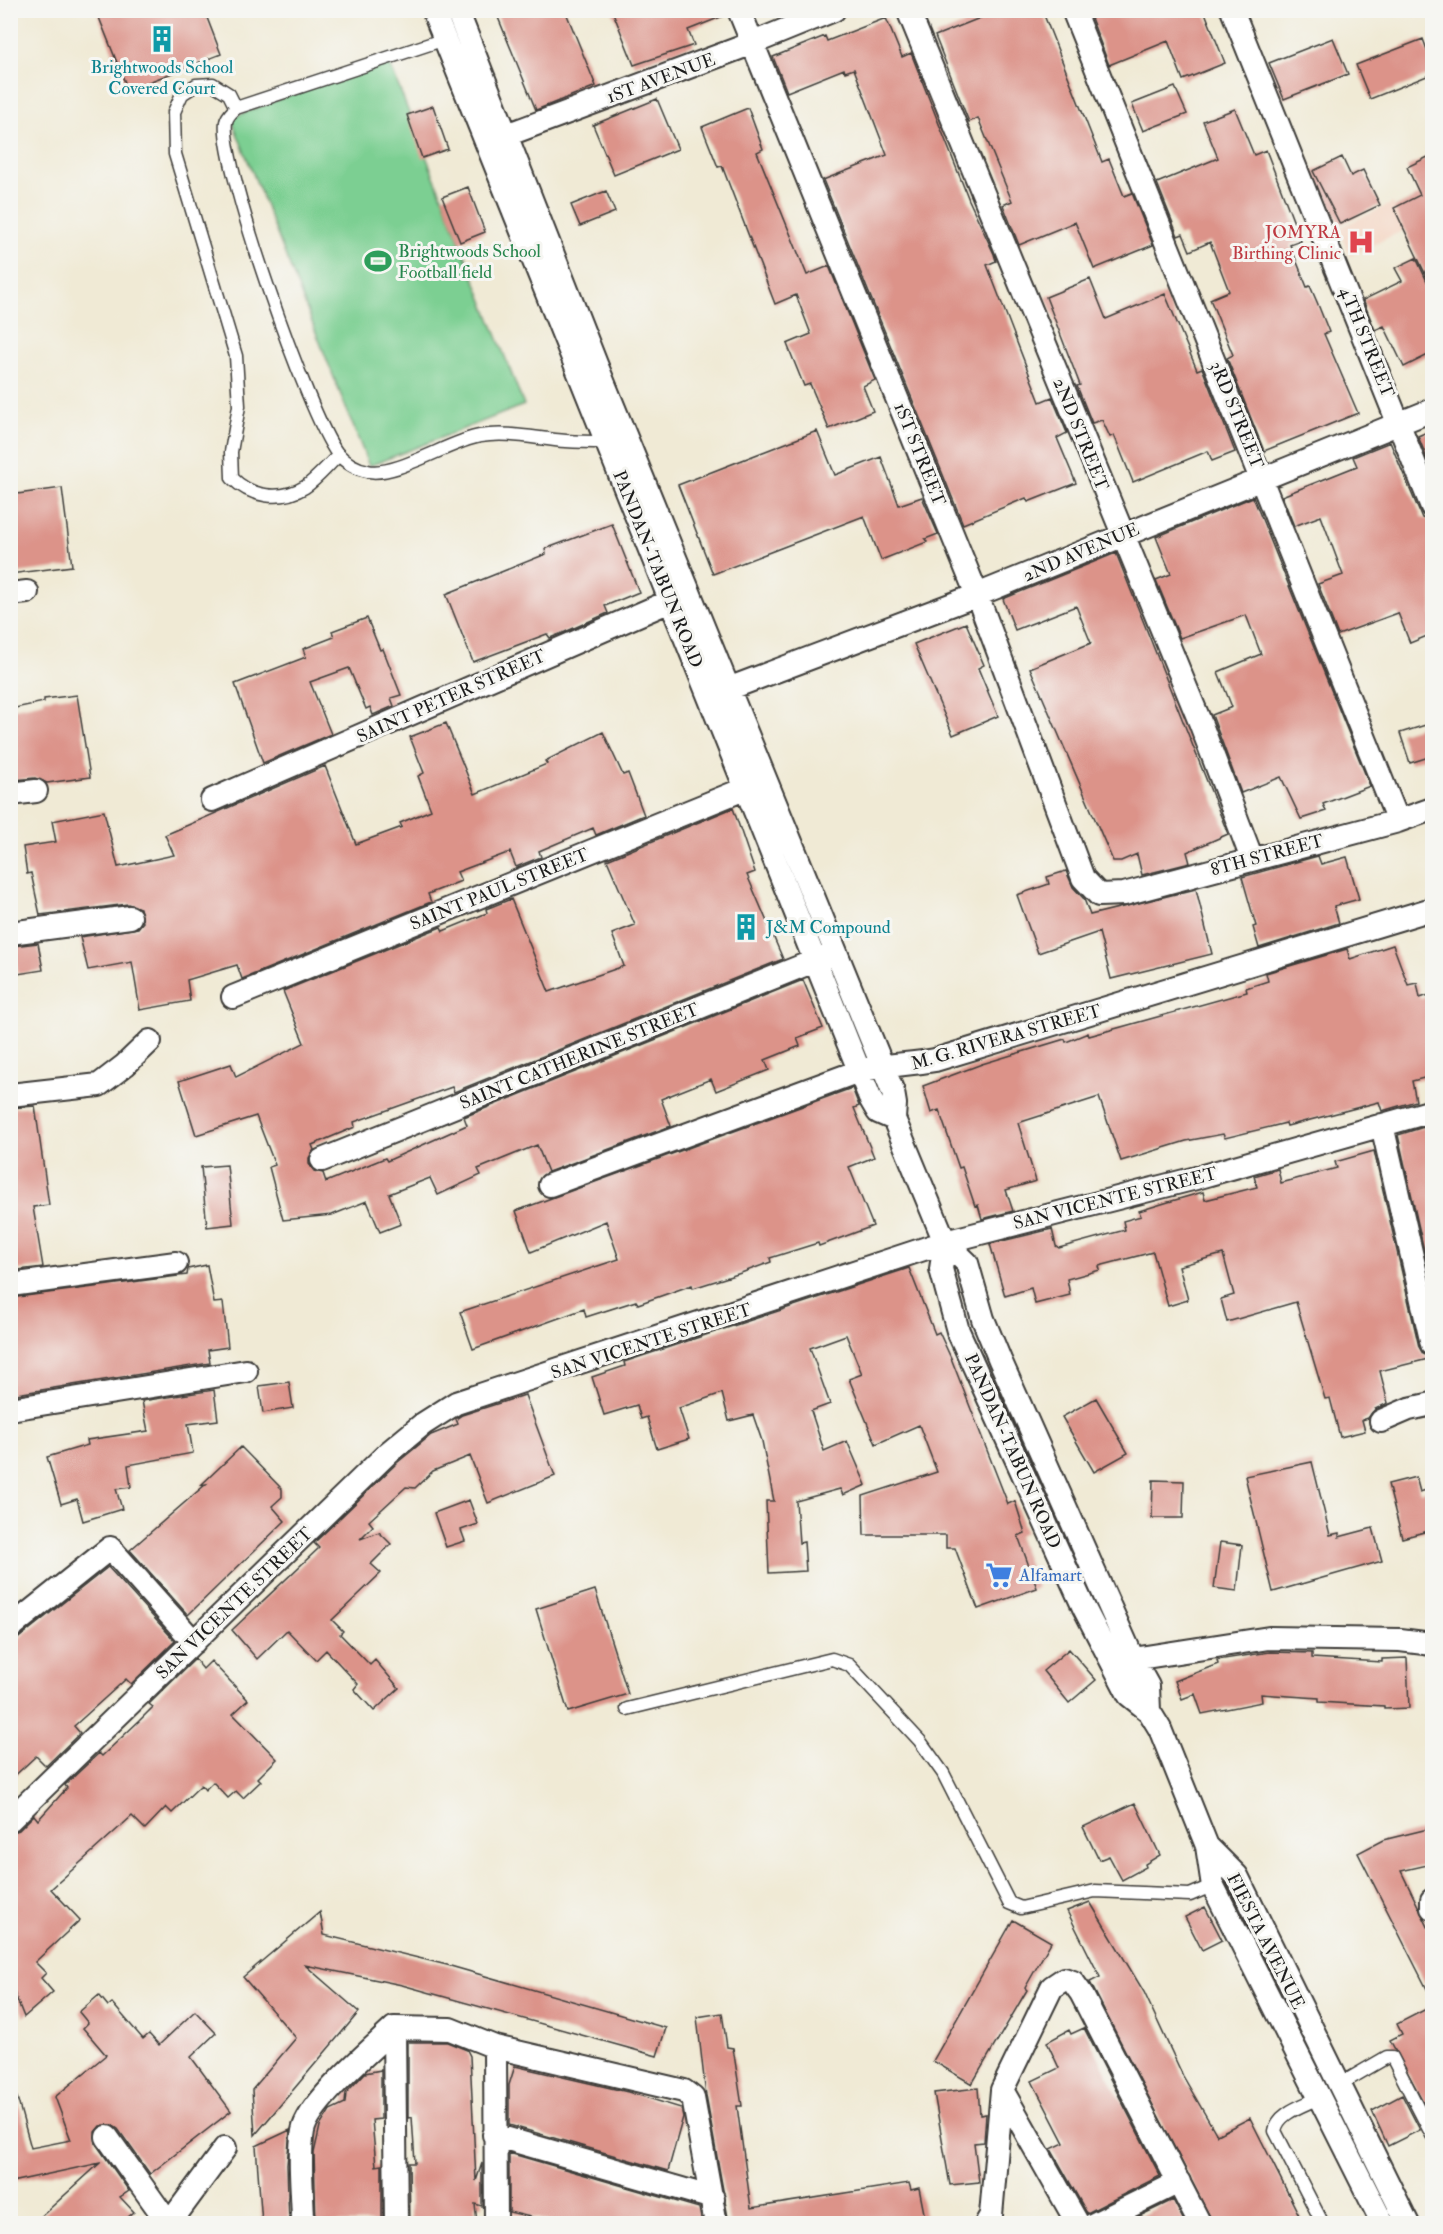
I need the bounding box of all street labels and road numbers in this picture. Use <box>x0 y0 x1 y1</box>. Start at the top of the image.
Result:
street label: 1ST AVENUE <box>604 48 719 109</box>
street label: 4TH STREET <box>1334 284 1399 401</box>
street label: 3RD STREET <box>1205 358 1269 473</box>
street label: 2ND STREET <box>1048 375 1114 494</box>
street label: 1ST STREET <box>888 399 951 510</box>
street label: PANDAN-TABUN ROAD <box>607 467 708 671</box>
street label: 2ND AVENUE <box>1020 518 1143 587</box>
street label: SAINT PETER STREET <box>353 644 550 748</box>
street label: 8TH STREET <box>1208 829 1327 882</box>
street label: SAINT PAUL STREET <box>407 843 592 936</box>
street label: SAINT CATHERINE STREET <box>456 998 703 1115</box>
street label: M. G. RIVERA STREET <box>909 999 1104 1076</box>
street label: SAN VICENTE STREET <box>1011 1162 1220 1235</box>
street label: SAN VICENTE STREET <box>548 1298 755 1385</box>
street label: PANDAN-TABUN ROAD <box>959 1350 1066 1552</box>
street label: SAN VICENTE STREET <box>151 1522 318 1684</box>
street label: FIESTA AVENUE <box>1221 1869 1310 2013</box>

